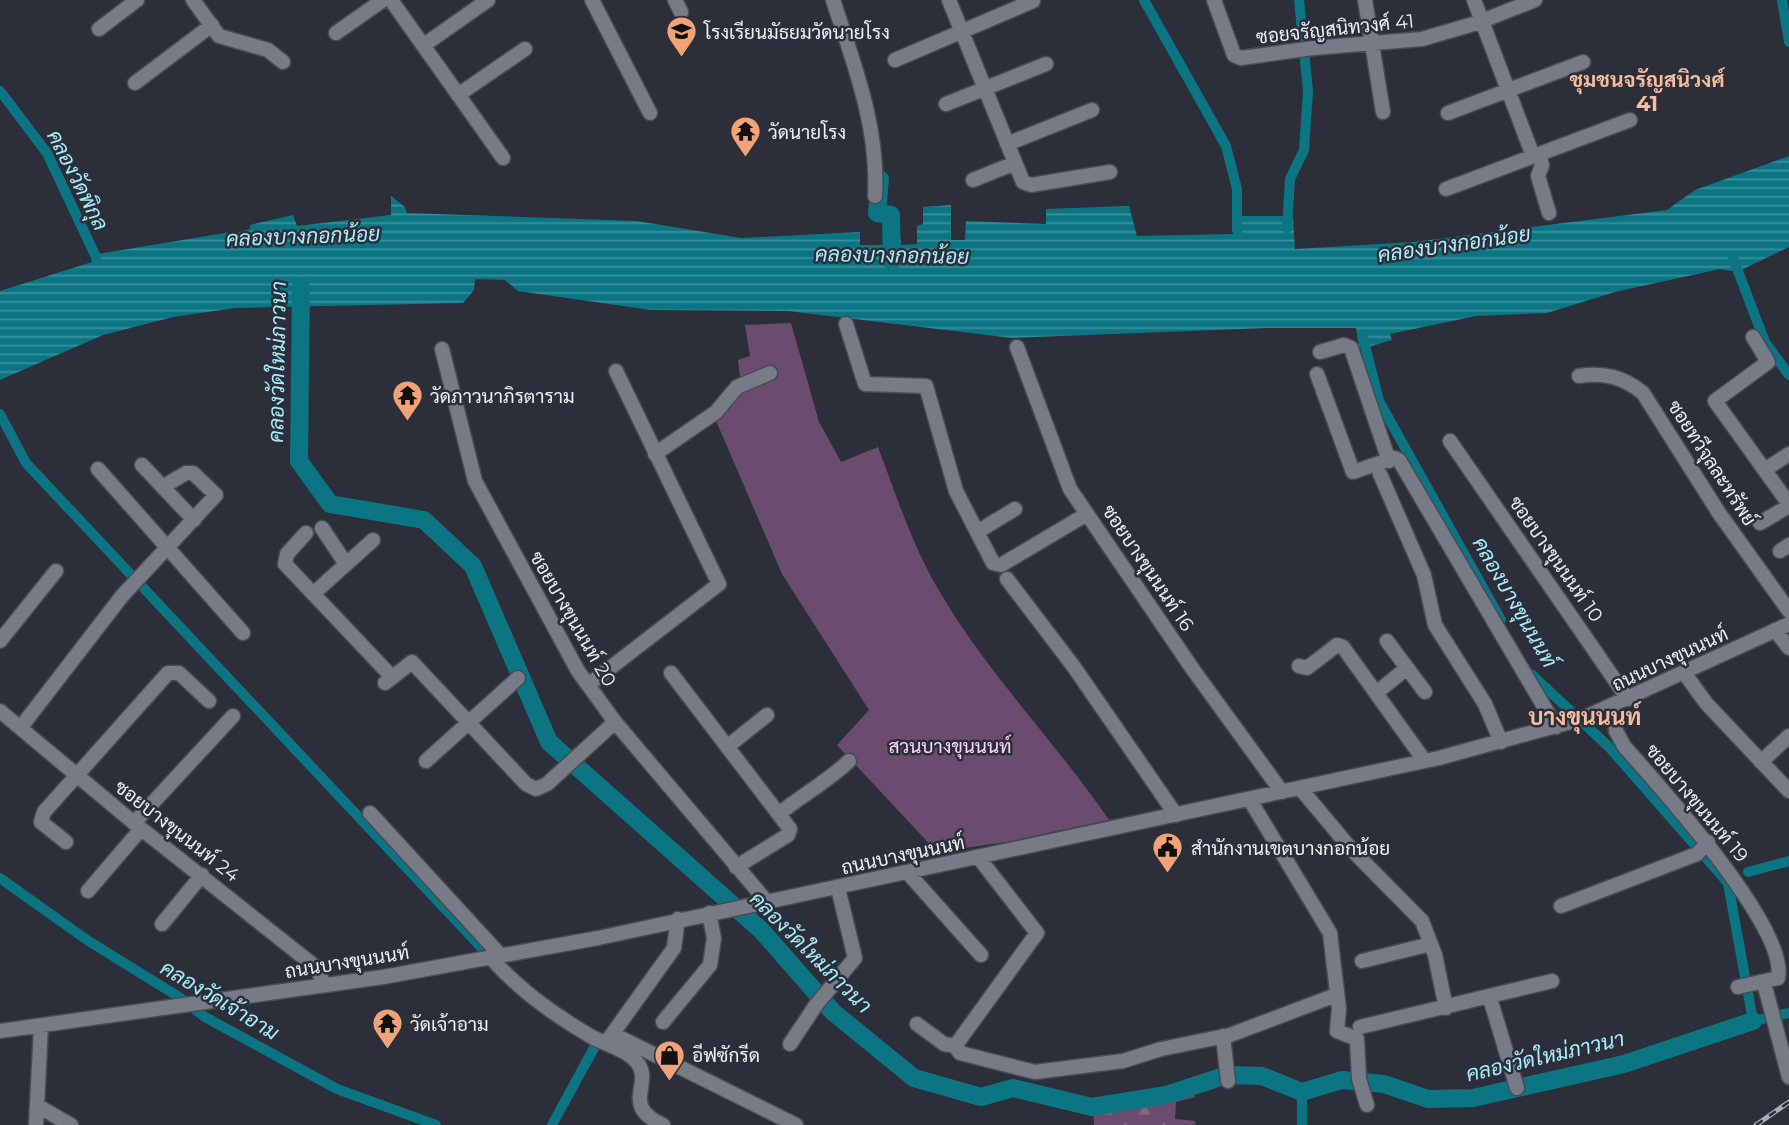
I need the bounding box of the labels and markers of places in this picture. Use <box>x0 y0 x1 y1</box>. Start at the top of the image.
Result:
school or university icon: โรงเรียนมัธยมวัดนายโรง <box>664 15 698 59</box>
place label: โรงเรียนมัธยมวัดนายโรง <box>703 20 890 44</box>
temple icon: วัดนายโรง <box>728 115 762 159</box>
place label: วัดนายโรง <box>768 120 846 144</box>
temple icon: วัดภาวนาภิรตาราม <box>390 379 424 423</box>
place label: วัดภาวนาภิรตาราม <box>430 385 575 408</box>
public building icon: สำนักงานเขตบางกอกน้อย <box>1151 831 1185 875</box>
place label: สำนักงานเขตบางกอกน้อย <box>1191 837 1390 860</box>
temple icon: วัดเจ้าอาม <box>370 1007 404 1051</box>
place label: วัดเจ้าอาม <box>410 1013 489 1036</box>
shop icon: อีฟซักรีด <box>652 1038 686 1082</box>
place label: อีฟซักรีด <box>692 1043 760 1067</box>

